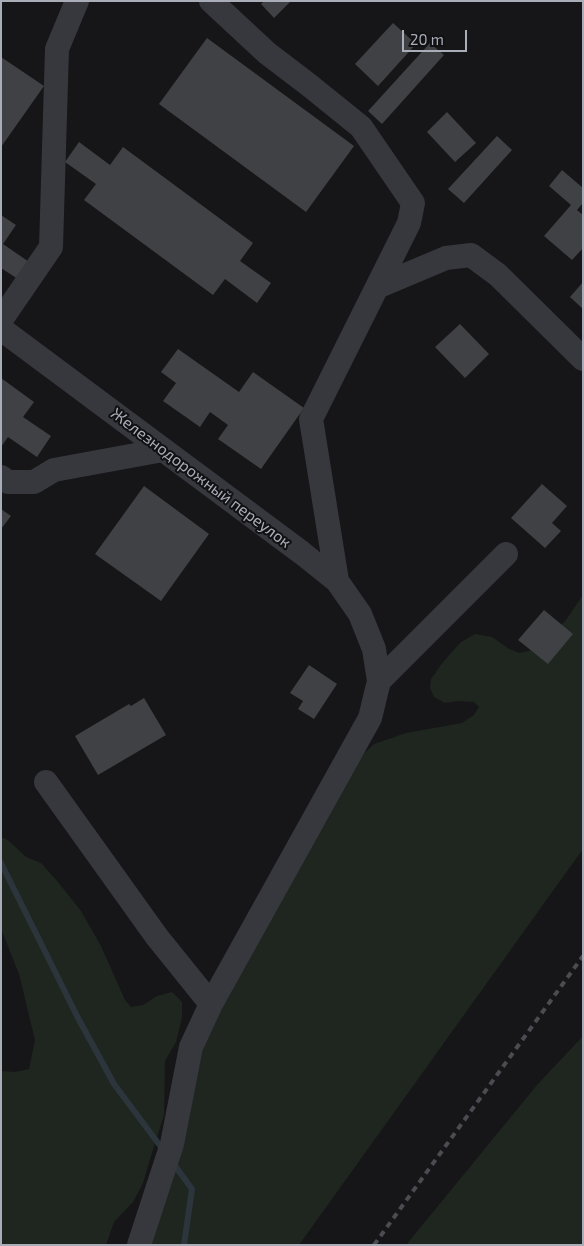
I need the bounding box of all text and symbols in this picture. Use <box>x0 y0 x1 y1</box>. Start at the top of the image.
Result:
scale bar <box>404 20 469 52</box>
text: 20 m <box>410 30 444 48</box>
street label: Железнодорожный переулок <box>107 404 295 552</box>

